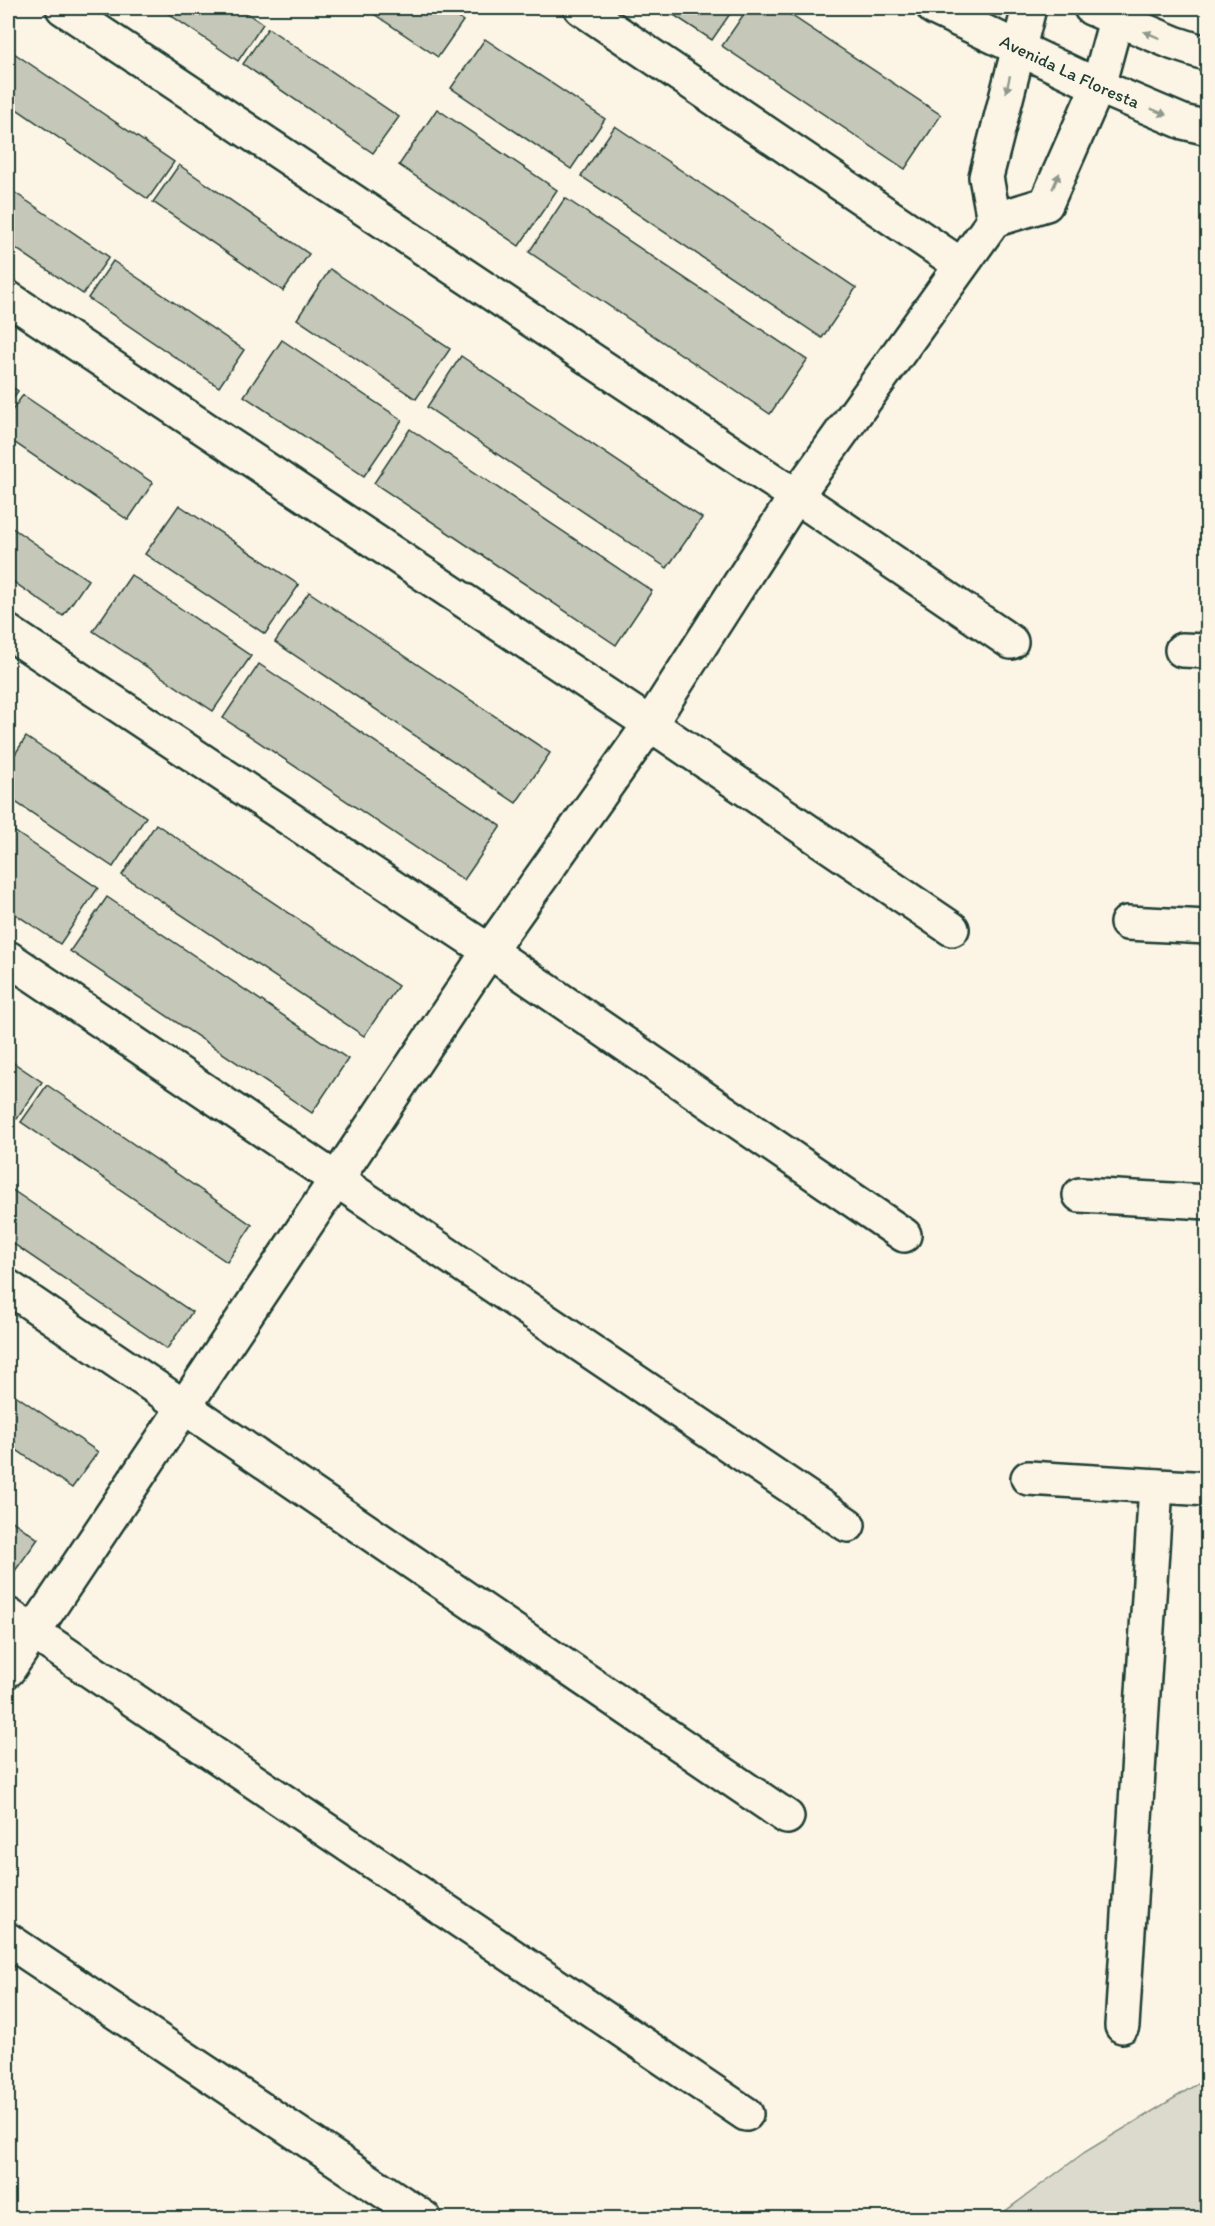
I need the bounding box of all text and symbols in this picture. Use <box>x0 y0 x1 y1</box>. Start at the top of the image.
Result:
street label: Avenida La Floresta <box>996 30 1144 114</box>
one-way arrow <box>1143 30 1161 40</box>
one-way arrow <box>1003 75 1013 94</box>
one-way arrow <box>1150 107 1167 116</box>
one-way arrow <box>1051 171 1061 189</box>

